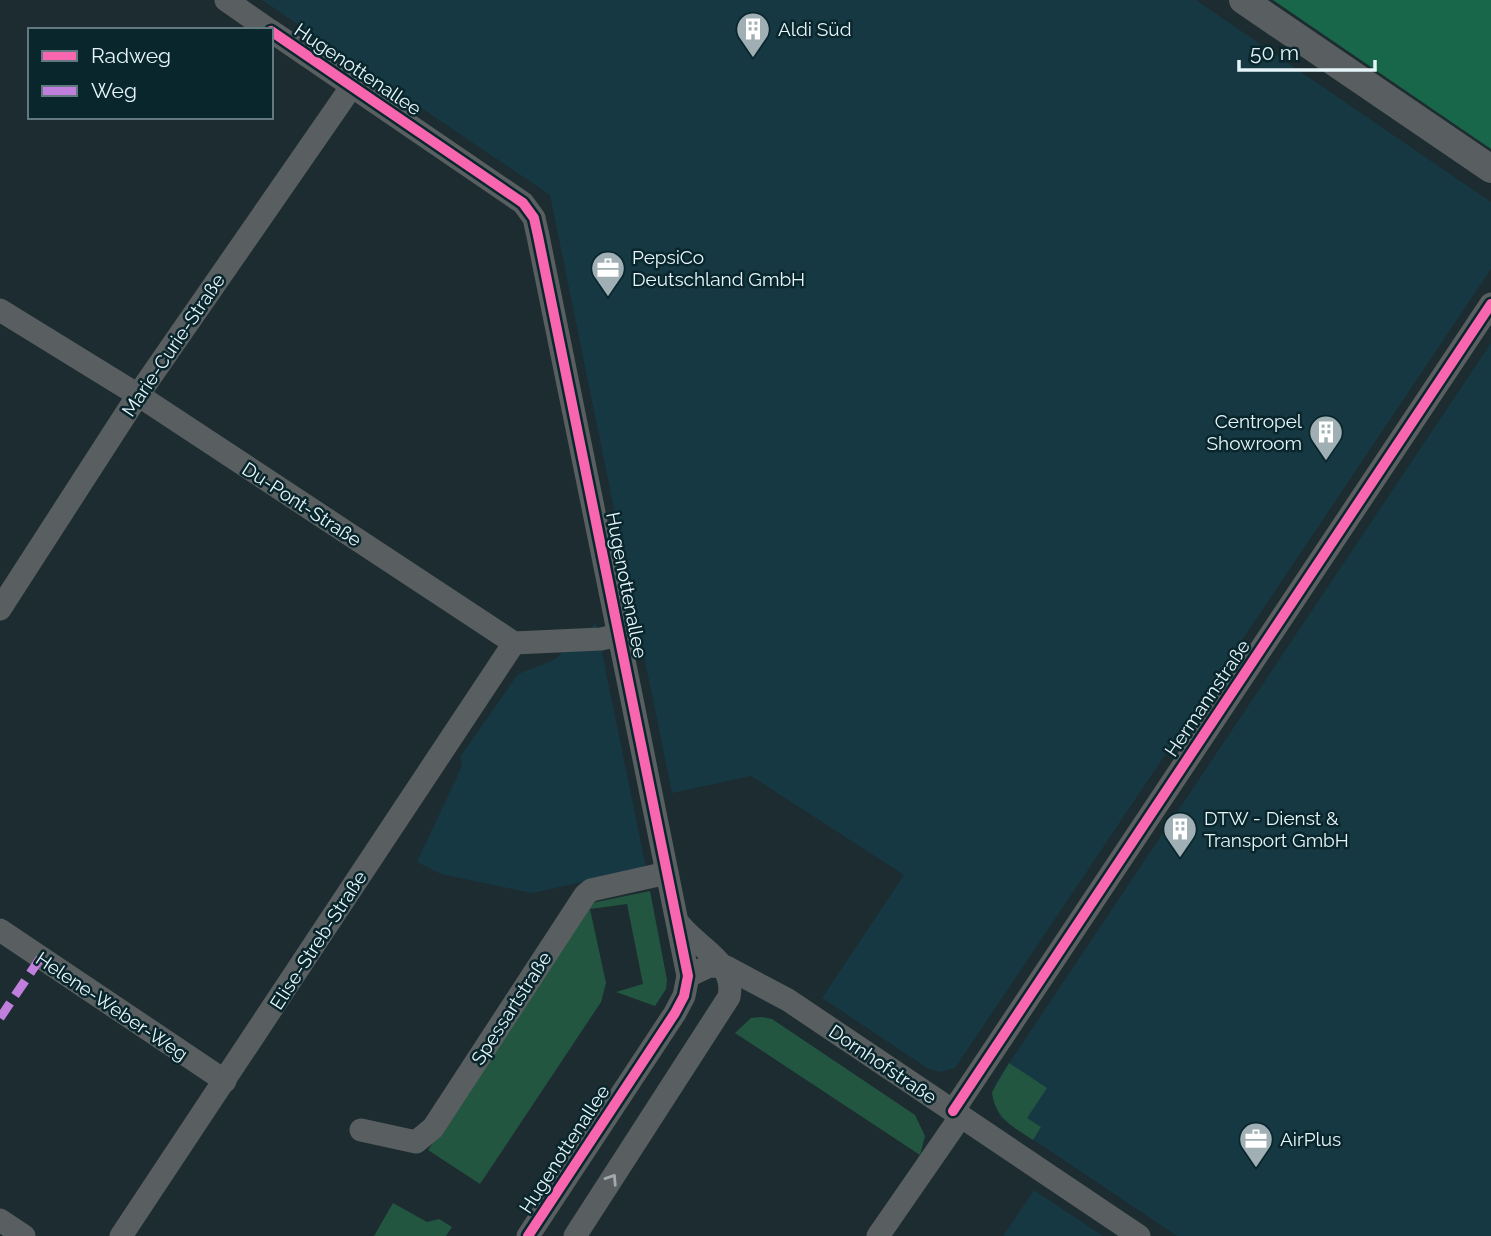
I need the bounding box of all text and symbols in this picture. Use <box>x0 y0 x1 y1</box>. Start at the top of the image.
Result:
building icon: Aldi Süd <box>734 10 772 59</box>
street label: Hugenottenallee <box>290 18 426 120</box>
place label: Aldi Süd <box>778 18 851 40</box>
legend <box>28 28 273 119</box>
scale bar <box>1239 28 1376 72</box>
text: 50 m <box>1250 40 1299 65</box>
text: Radweg <box>91 43 171 68</box>
text: Weg <box>91 78 137 103</box>
place label: PepsiCo Deutschland GmbH <box>632 246 805 290</box>
office icon: PepsiCo Deutschland GmbH <box>589 249 627 298</box>
street label: Marie-Curie-Straße <box>117 269 229 421</box>
place label: Centropel Showroom <box>1207 410 1303 454</box>
building icon: Centropel Showroom <box>1307 413 1345 462</box>
street label: Du-Pont-Straße <box>238 457 366 551</box>
street label: Hugenottenallee <box>602 510 652 660</box>
street label: Hermannstraße <box>1160 636 1254 760</box>
place label: DTW - Dienst & Transport GmbH <box>1204 807 1349 851</box>
building icon: DTW - Dienst & Transport GmbH <box>1161 810 1199 859</box>
street label: Elise-Streb-Straße <box>265 867 371 1013</box>
street label: Helene-Weber-Weg <box>32 947 192 1065</box>
street label: Spessartstraße <box>466 947 556 1069</box>
street label: Dornhofstraße <box>825 1020 941 1108</box>
street label: Hugenottenallee <box>514 1081 614 1217</box>
office icon: AirPlus <box>1237 1120 1275 1169</box>
place label: AirPlus <box>1280 1128 1341 1150</box>
one-way arrow <box>604 1174 617 1187</box>

